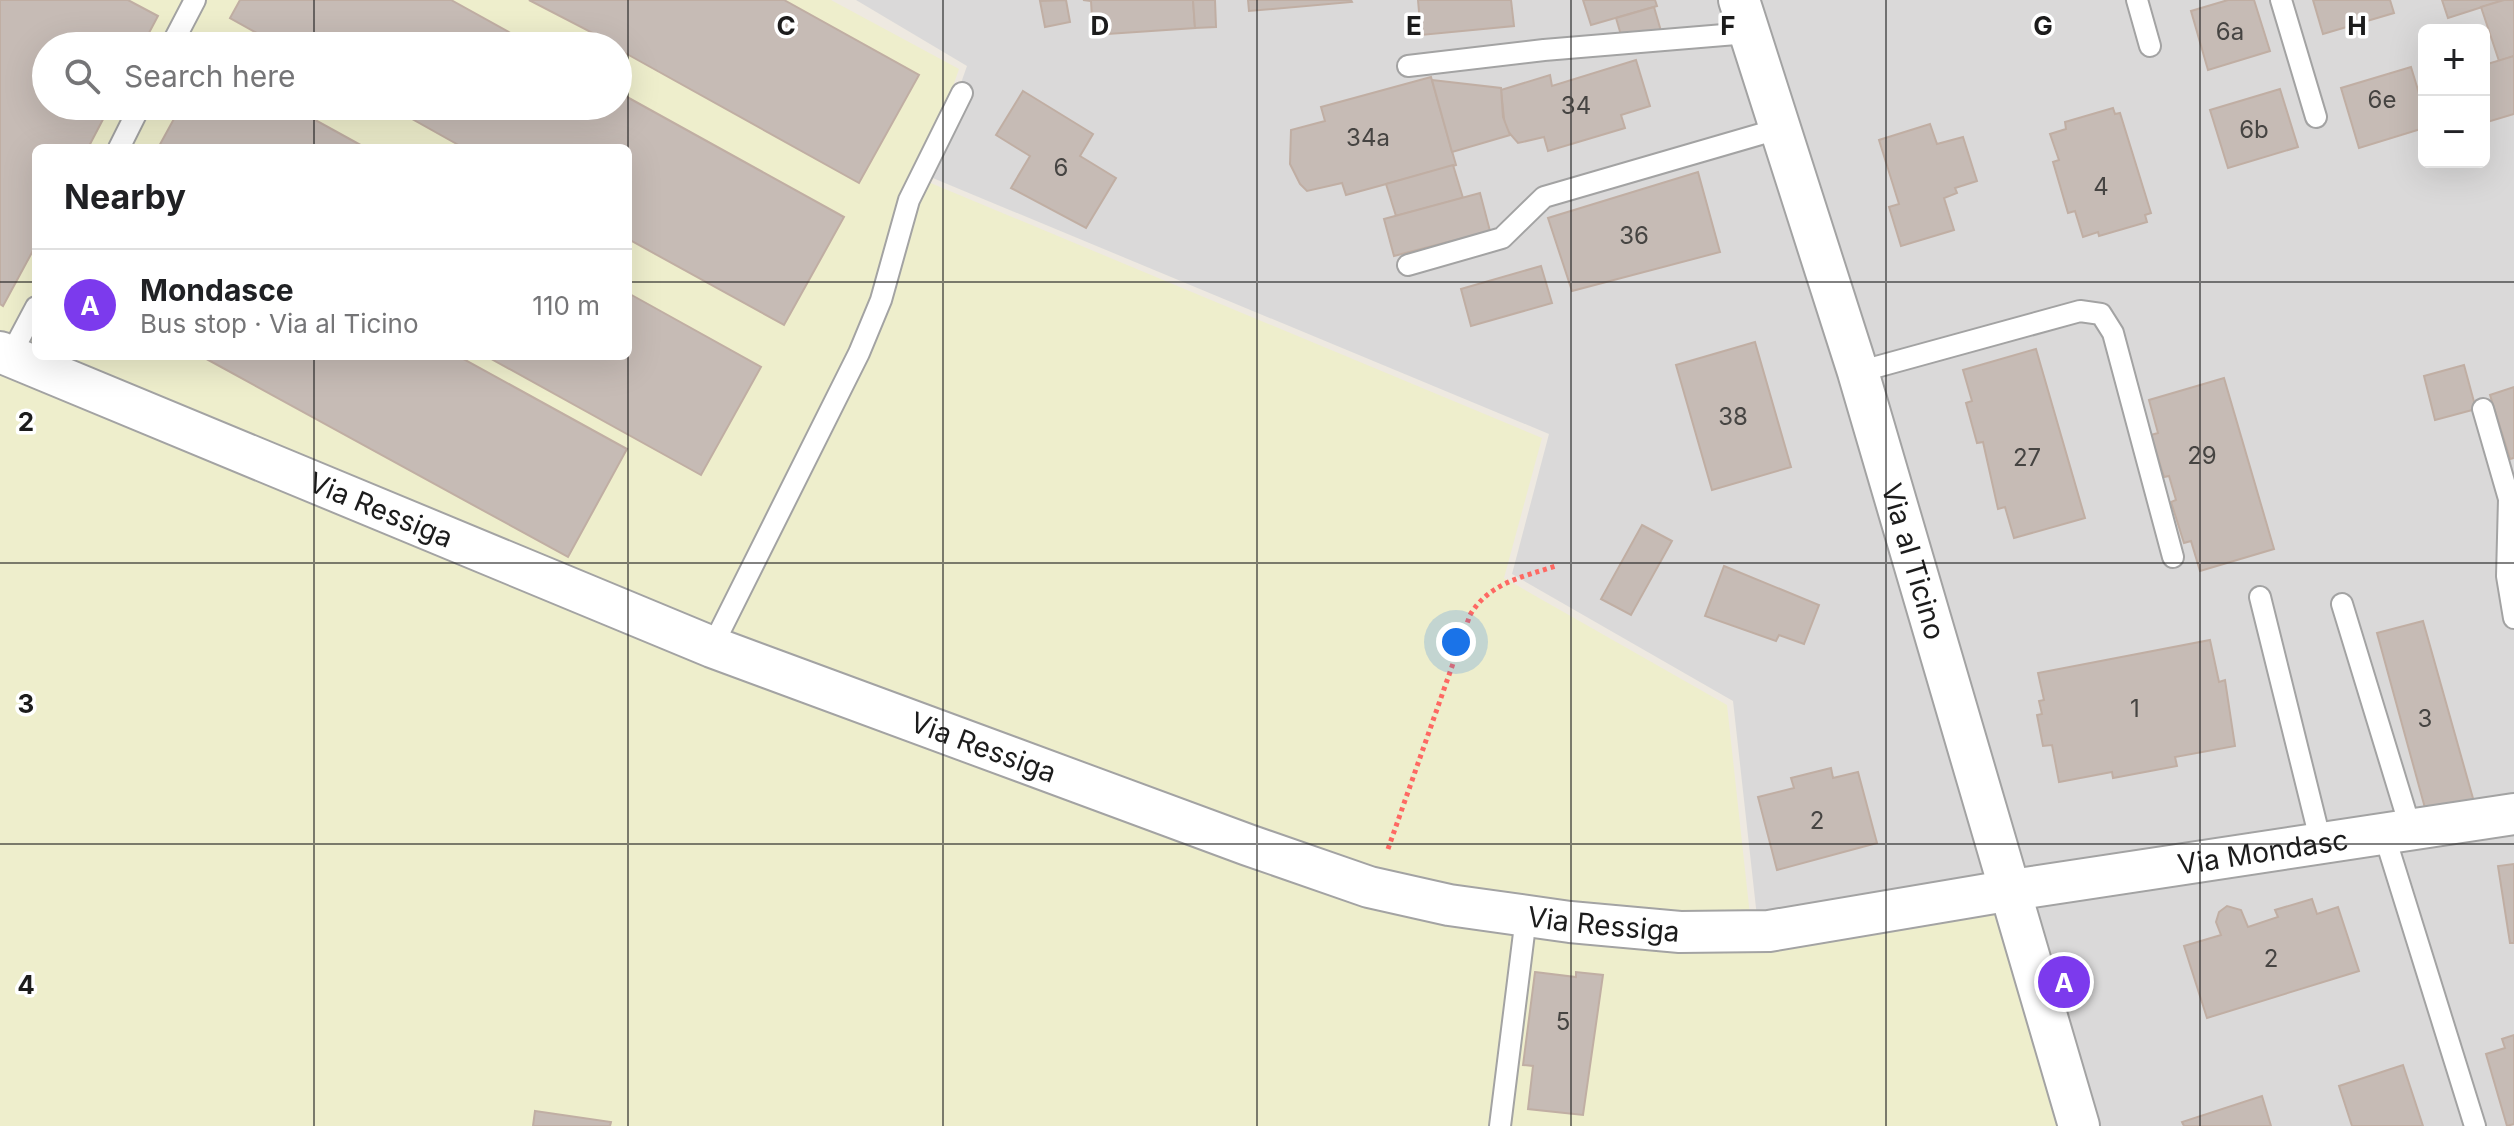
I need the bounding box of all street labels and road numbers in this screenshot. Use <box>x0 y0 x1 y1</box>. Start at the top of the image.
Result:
street label: Via Ressiga <box>303 465 458 555</box>
street label: Via al Ticino <box>1875 479 1953 644</box>
street label: Via Ressiga <box>906 705 1061 790</box>
street label: Via Mondasc <box>2175 822 2350 882</box>
street label: Via Ressiga <box>1525 899 1681 949</box>

